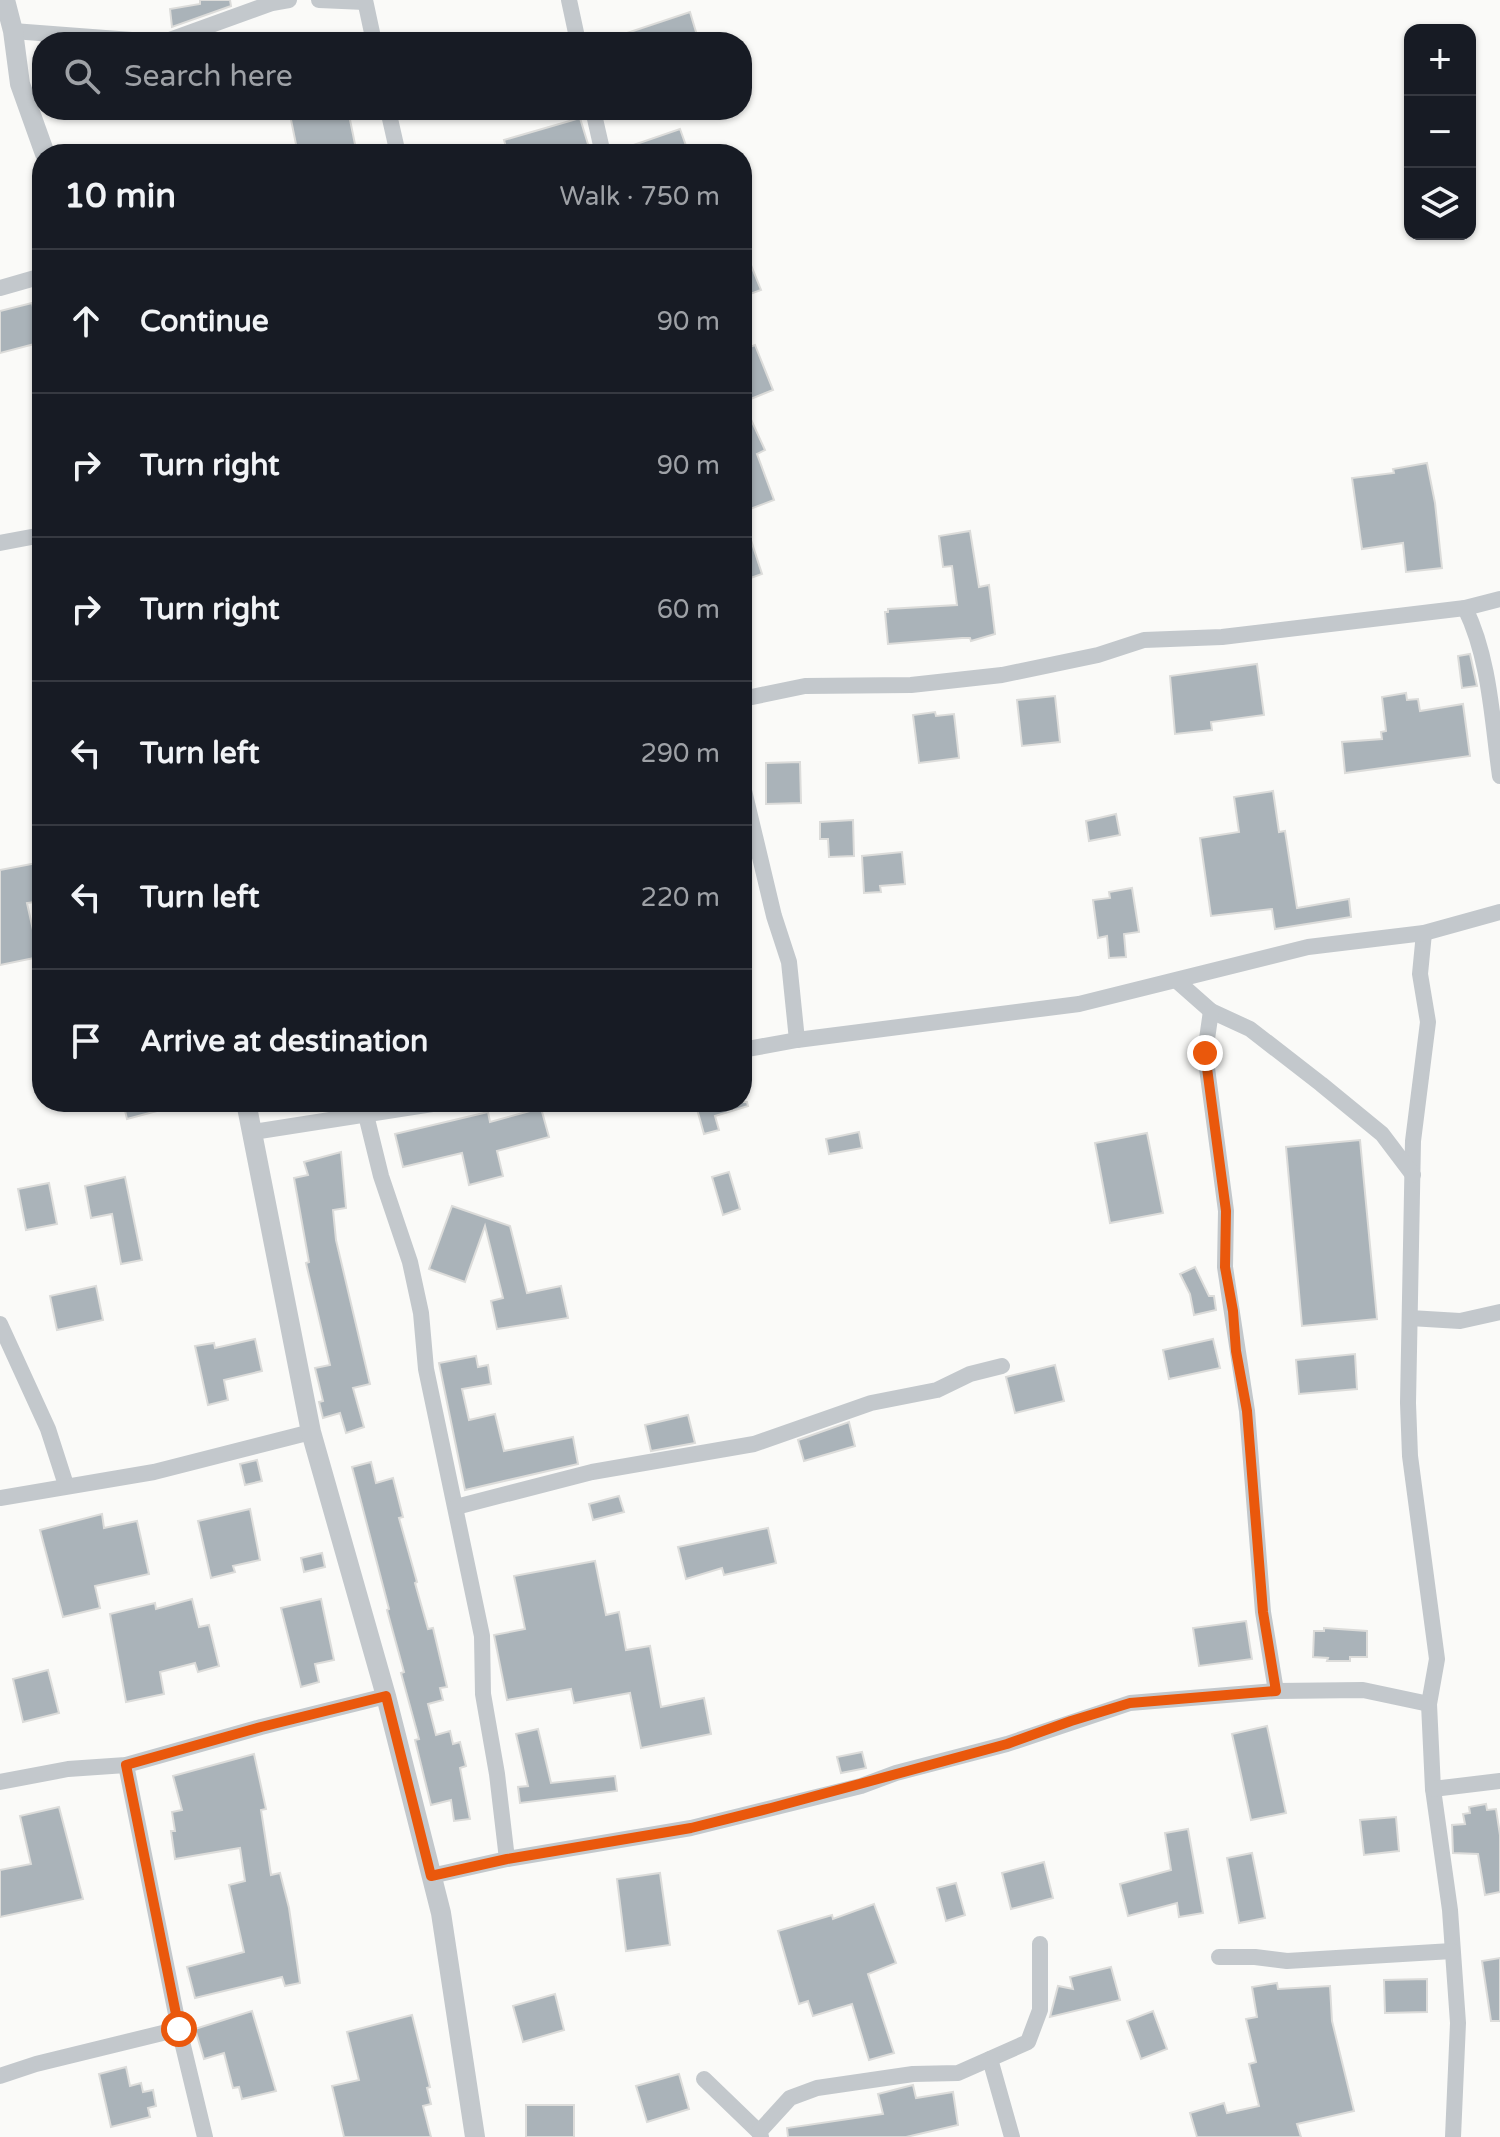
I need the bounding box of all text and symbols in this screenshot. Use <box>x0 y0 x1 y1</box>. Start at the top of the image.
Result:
map controls <box>1404 24 1476 240</box>
button: + <box>1404 24 1476 96</box>
search box <box>32 32 752 120</box>
icon: search <box>60 54 104 98</box>
text: Search here <box>124 58 293 95</box>
button: − <box>1404 96 1476 168</box>
button: layers <box>1404 168 1476 240</box>
text: 10 min <box>64 176 176 217</box>
text: Walk · 750 m <box>560 181 720 212</box>
icon: ahead <box>64 299 108 343</box>
text: Continue <box>140 303 269 340</box>
text: 90 m <box>657 306 720 337</box>
icon: right <box>64 443 108 487</box>
text: Turn right <box>140 447 280 484</box>
text: 90 m <box>657 450 720 481</box>
icon: right <box>64 587 108 631</box>
text: Turn right <box>140 591 280 628</box>
text: 60 m <box>657 594 720 625</box>
icon: left <box>64 731 108 775</box>
text: Turn left <box>140 735 259 772</box>
text: 290 m <box>640 738 720 769</box>
icon: left <box>64 875 108 919</box>
text: Turn left <box>140 879 259 916</box>
text: 220 m <box>640 882 720 913</box>
icon: arrive <box>64 1019 108 1063</box>
text: Arrive at destination <box>140 1023 428 1060</box>
route end <box>1187 1035 1223 1071</box>
route start <box>161 2011 197 2047</box>

